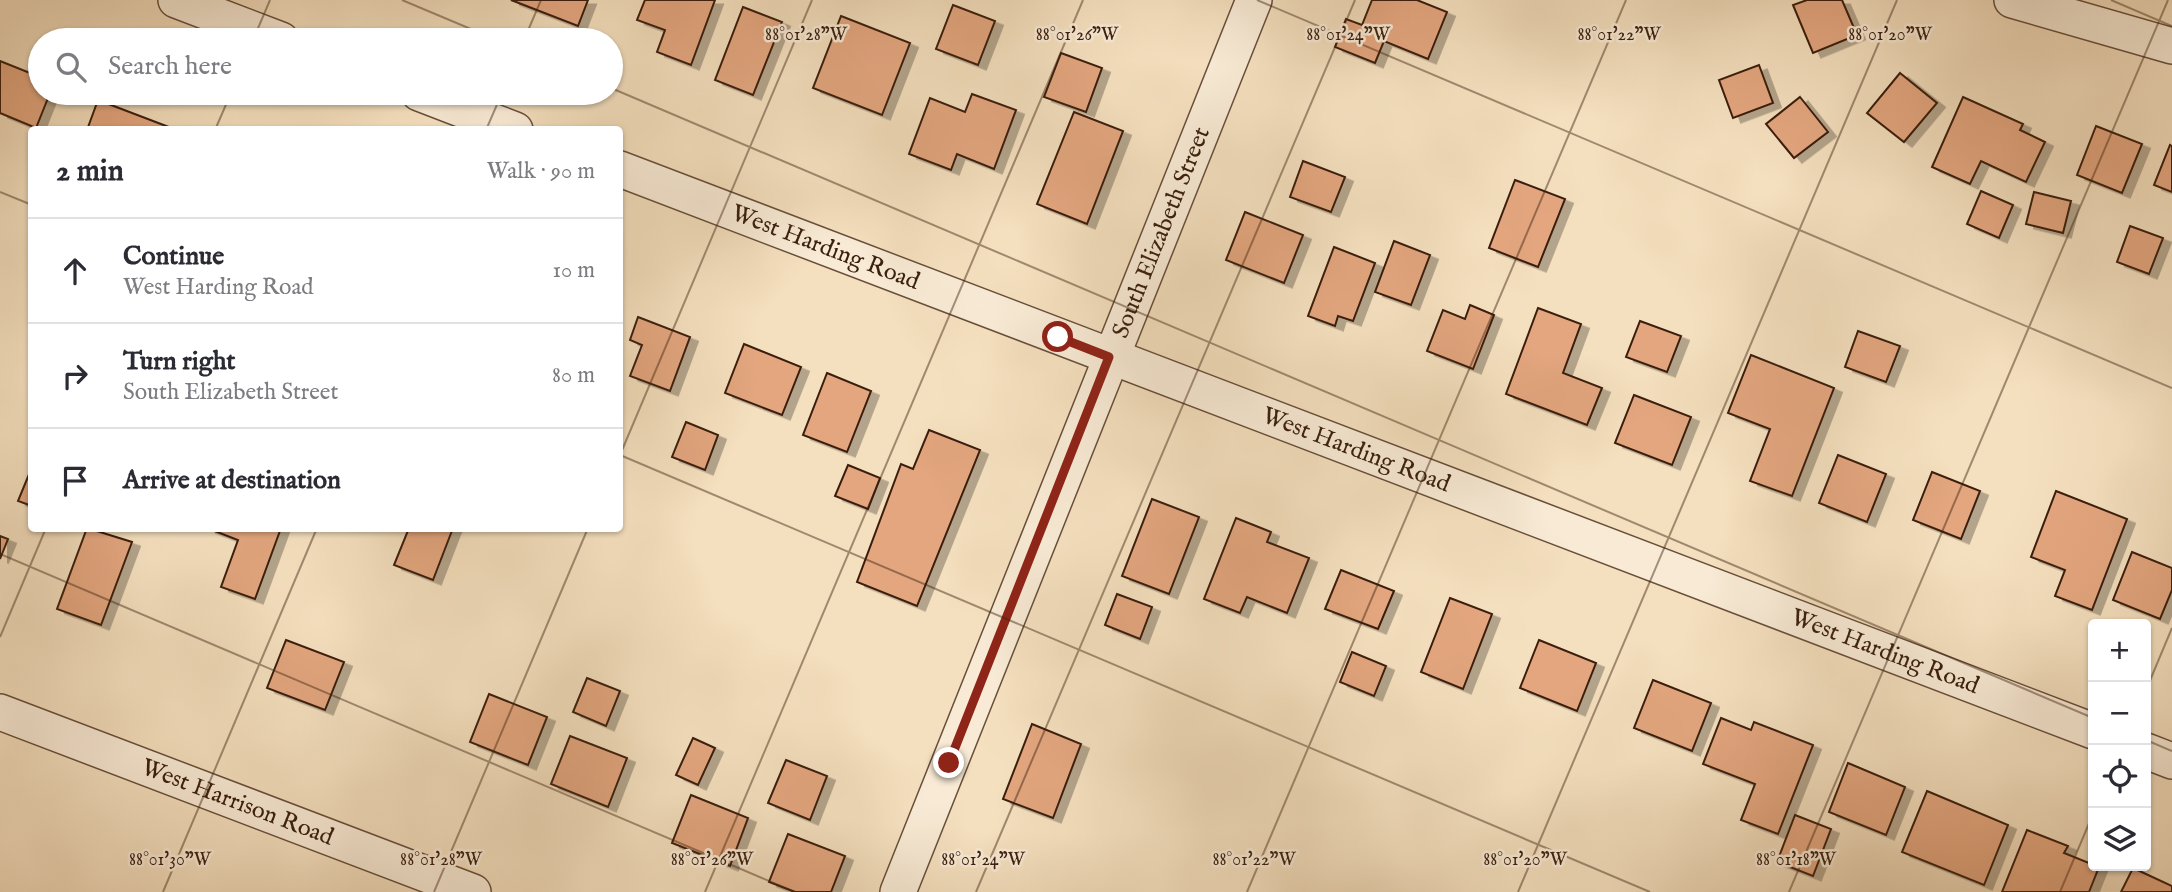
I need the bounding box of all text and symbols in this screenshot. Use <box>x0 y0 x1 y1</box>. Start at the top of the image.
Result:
text: 88°01'28"W <box>765 24 848 47</box>
text: 88°01'26"W <box>1036 24 1119 47</box>
text: 88°01'24"W <box>1306 24 1391 47</box>
text: 88°01'22"W <box>1577 24 1661 47</box>
text: 88°01'20"W <box>1848 24 1933 47</box>
search box <box>28 28 623 105</box>
icon: search <box>52 48 90 86</box>
text: Search here <box>108 50 232 83</box>
street label: South Elizabeth Street <box>1105 122 1217 343</box>
text: 2 min <box>56 153 124 191</box>
text: Walk · 90 m <box>487 157 595 186</box>
street label: West Harding Road <box>727 197 924 297</box>
text: Continue <box>123 240 224 273</box>
icon: ahead <box>56 252 94 290</box>
text: 10 m <box>552 256 595 285</box>
text: West Harding Road <box>123 273 314 302</box>
route start <box>1042 321 1073 352</box>
text: Turn right <box>123 345 236 378</box>
icon: right <box>56 357 94 395</box>
text: 80 m <box>552 361 595 390</box>
text: South Elizabeth Street <box>123 378 338 407</box>
street label: West Harding Road <box>1258 400 1455 500</box>
icon: arrive <box>56 462 94 500</box>
text: Arrive at destination <box>123 464 341 497</box>
street label: West Harding Road <box>1787 602 1984 702</box>
map controls <box>2088 619 2151 871</box>
button: + <box>2088 619 2151 682</box>
button: − <box>2088 682 2151 745</box>
button: locate <box>2088 745 2151 808</box>
route end <box>933 747 964 778</box>
street label: West Harrison Road <box>137 752 338 853</box>
button: layers <box>2088 808 2151 871</box>
text: 88°01'30"W <box>129 849 212 872</box>
text: 88°01'28"W <box>400 849 483 872</box>
text: 88°01'26"W <box>671 849 754 872</box>
text: 88°01'24"W <box>941 849 1026 872</box>
text: 88°01'22"W <box>1212 849 1296 872</box>
text: 88°01'20"W <box>1483 849 1568 872</box>
text: 88°01'18"W <box>1756 849 1837 872</box>

